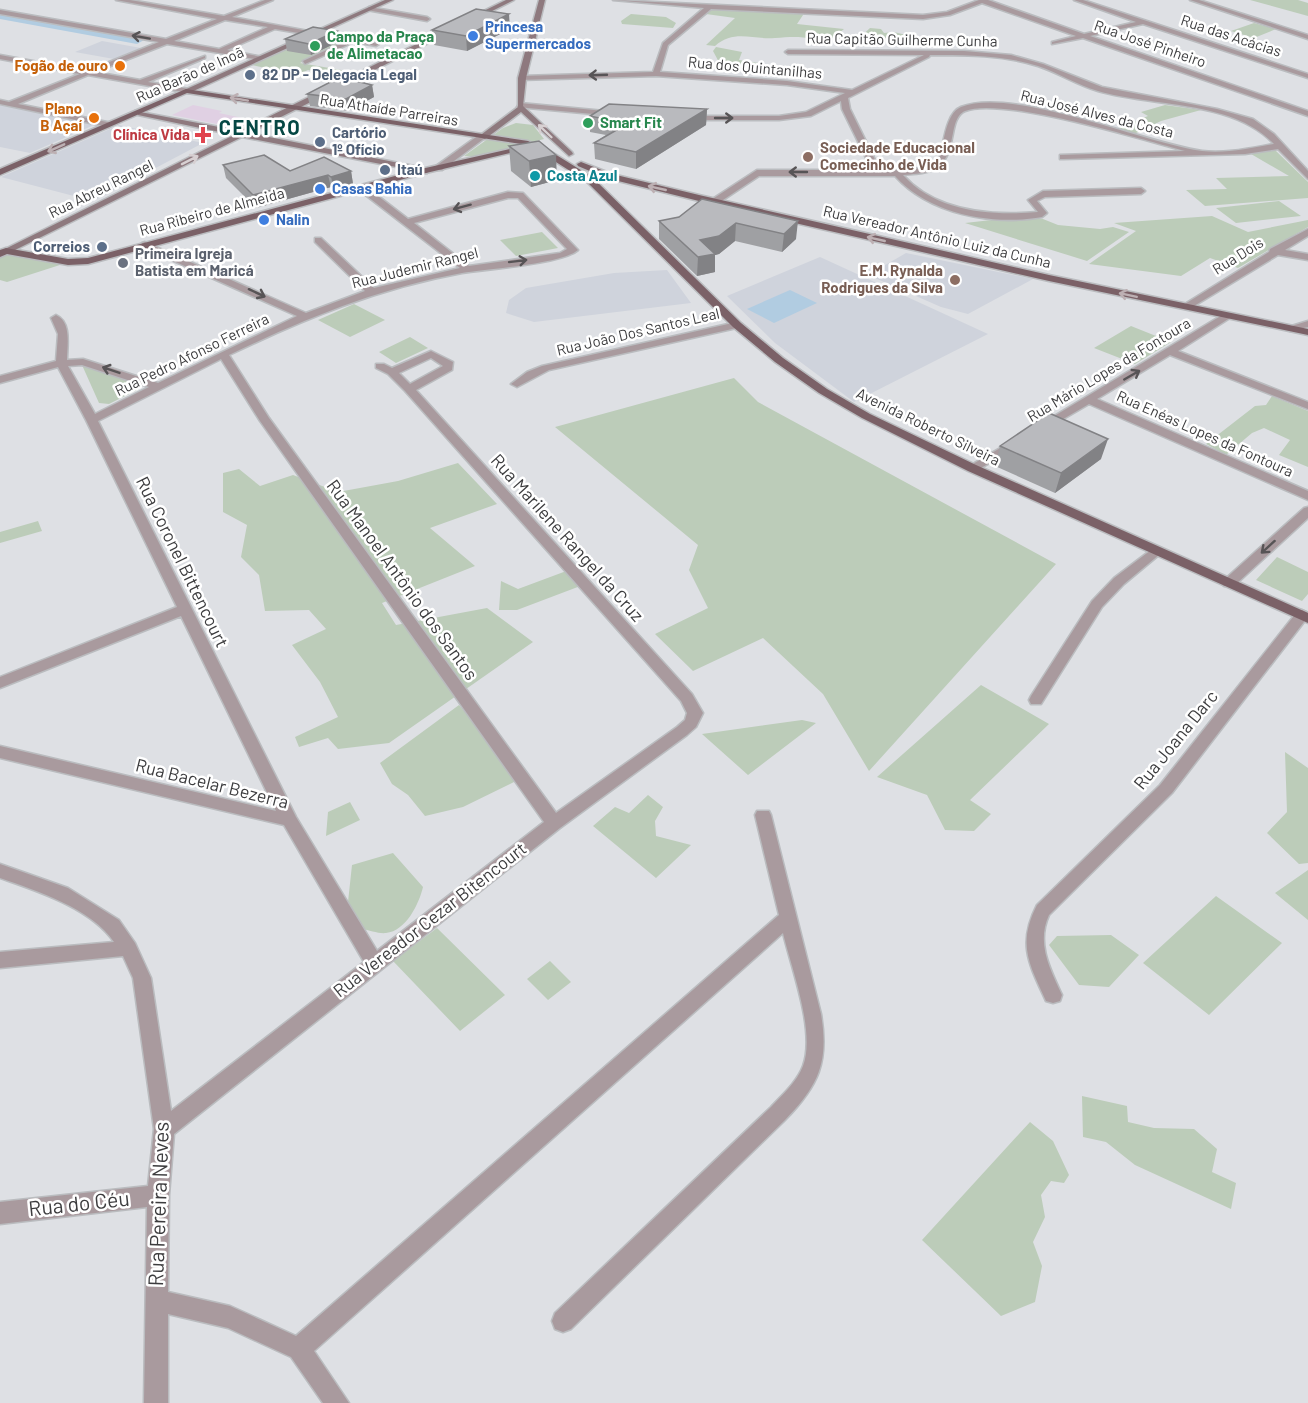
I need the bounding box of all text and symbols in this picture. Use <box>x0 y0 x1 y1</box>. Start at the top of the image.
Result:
street label: Rua das Acácias <box>1179 10 1284 60</box>
street label: Rua José Pinheiro <box>1092 15 1209 71</box>
place label: Princesa Supermercados <box>485 17 592 52</box>
place label: Campo da Praça de Alimetacao <box>327 27 434 62</box>
street label: Rua Capitão Guilherme Cunha <box>806 28 998 50</box>
marker: Princesa Supermercados <box>466 29 480 43</box>
one-way arrow <box>131 31 151 42</box>
marker: Campo da Praça de Alimetacao <box>308 39 322 53</box>
street label: Rua Barão de Inoã <box>133 42 246 106</box>
street label: Rua dos Quintanilhas <box>687 52 823 82</box>
place label: Fogão de ouro <box>14 56 108 74</box>
marker: Fogão de ouro <box>113 59 127 73</box>
place label: 82 DP - Delegacia Legal <box>262 65 417 83</box>
marker: 82 DP - Delegacia Legal <box>243 68 257 82</box>
one-way arrow <box>588 70 608 81</box>
street label: Rua José Alves da Costa <box>1019 85 1176 141</box>
street label: Rua Athaíde Parreiras <box>319 89 460 129</box>
one-way arrow <box>230 93 250 104</box>
place label: Plano B Açaí <box>40 99 82 134</box>
marker: Plano B Açaí <box>87 111 101 125</box>
one-way arrow <box>714 112 734 124</box>
place label: Smart Fit <box>600 113 662 131</box>
district label: CENTRO <box>219 115 301 139</box>
marker: Smart Fit <box>581 116 595 130</box>
place label: Cartório 1º Ofício <box>332 123 387 158</box>
one-way arrow <box>538 124 553 138</box>
place label: Clínica Vida <box>113 125 190 143</box>
marker: Clínica Vida <box>194 126 212 144</box>
marker: Cartório 1º Ofício <box>313 135 327 149</box>
place label: Sociedade Educacional Comecinho de Vida <box>820 138 975 173</box>
one-way arrow <box>47 143 65 155</box>
marker: Sociedade Educacional Comecinho de Vida <box>801 150 815 164</box>
one-way arrow <box>180 153 198 165</box>
street label: Rua Abreu Rangel <box>45 155 156 221</box>
place label: Itaú <box>397 160 423 178</box>
marker: Itaú <box>378 163 392 177</box>
place label: Costa Azul <box>547 166 617 184</box>
one-way arrow <box>788 166 808 178</box>
marker: Costa Azul <box>528 169 542 183</box>
place label: Casas Bahia <box>332 179 412 197</box>
marker: Casas Bahia <box>313 182 327 196</box>
one-way arrow <box>648 182 667 194</box>
street label: Rua Ribeiro de Almeida <box>137 183 286 239</box>
street label: Rua Vereador Antônio Luiz da Cunha <box>822 201 1053 271</box>
one-way arrow <box>453 202 472 214</box>
place label: Nalin <box>276 210 310 228</box>
marker: Nalin <box>257 213 271 227</box>
one-way arrow <box>867 233 886 244</box>
street label: Rua Dois <box>1209 233 1266 278</box>
place label: Correios <box>33 237 90 255</box>
marker: Correios <box>95 240 109 254</box>
street label: Rua Judemir Rangel <box>350 243 480 291</box>
place label: Primeira Igreja Batista em Maricá <box>135 244 254 279</box>
one-way arrow <box>508 255 527 266</box>
marker: Primeira Igreja Batista em Maricá <box>116 256 130 270</box>
place label: E.M. Rynalda Rodrigues da Silva <box>821 261 943 296</box>
marker: E.M. Rynalda Rodrigues da Silva <box>948 273 962 287</box>
one-way arrow <box>248 289 266 300</box>
one-way arrow <box>1119 289 1138 300</box>
street label: Rua João Dos Santos Leal <box>555 303 721 359</box>
street label: Rua Pedro Afonso Ferreira <box>112 309 272 399</box>
street label: Rua Mário Lopes da Fontoura <box>1024 313 1193 425</box>
one-way arrow <box>102 364 121 375</box>
one-way arrow <box>1123 369 1140 381</box>
street label: Avenida Roberto Silveira <box>854 383 1003 469</box>
street label: Rua Enéas Lopes da Fontoura <box>1114 386 1296 480</box>
street label: Rua Marilene Rangel da Cruz <box>487 449 649 626</box>
street label: Rua Coronel Bittencourt <box>132 473 234 651</box>
street label: Rua Manoel Antônio dos Santos <box>323 475 483 684</box>
one-way arrow <box>1261 540 1276 554</box>
street label: Rua Joana Darc <box>1128 685 1222 793</box>
street label: Rua Bacelar Bezerra <box>133 753 291 813</box>
street label: Rua Vereador Cezar Bitencourt <box>328 837 530 1001</box>
street label: Rua Pereira Neves <box>142 1121 173 1287</box>
street label: Rua do Céu <box>27 1185 131 1220</box>

